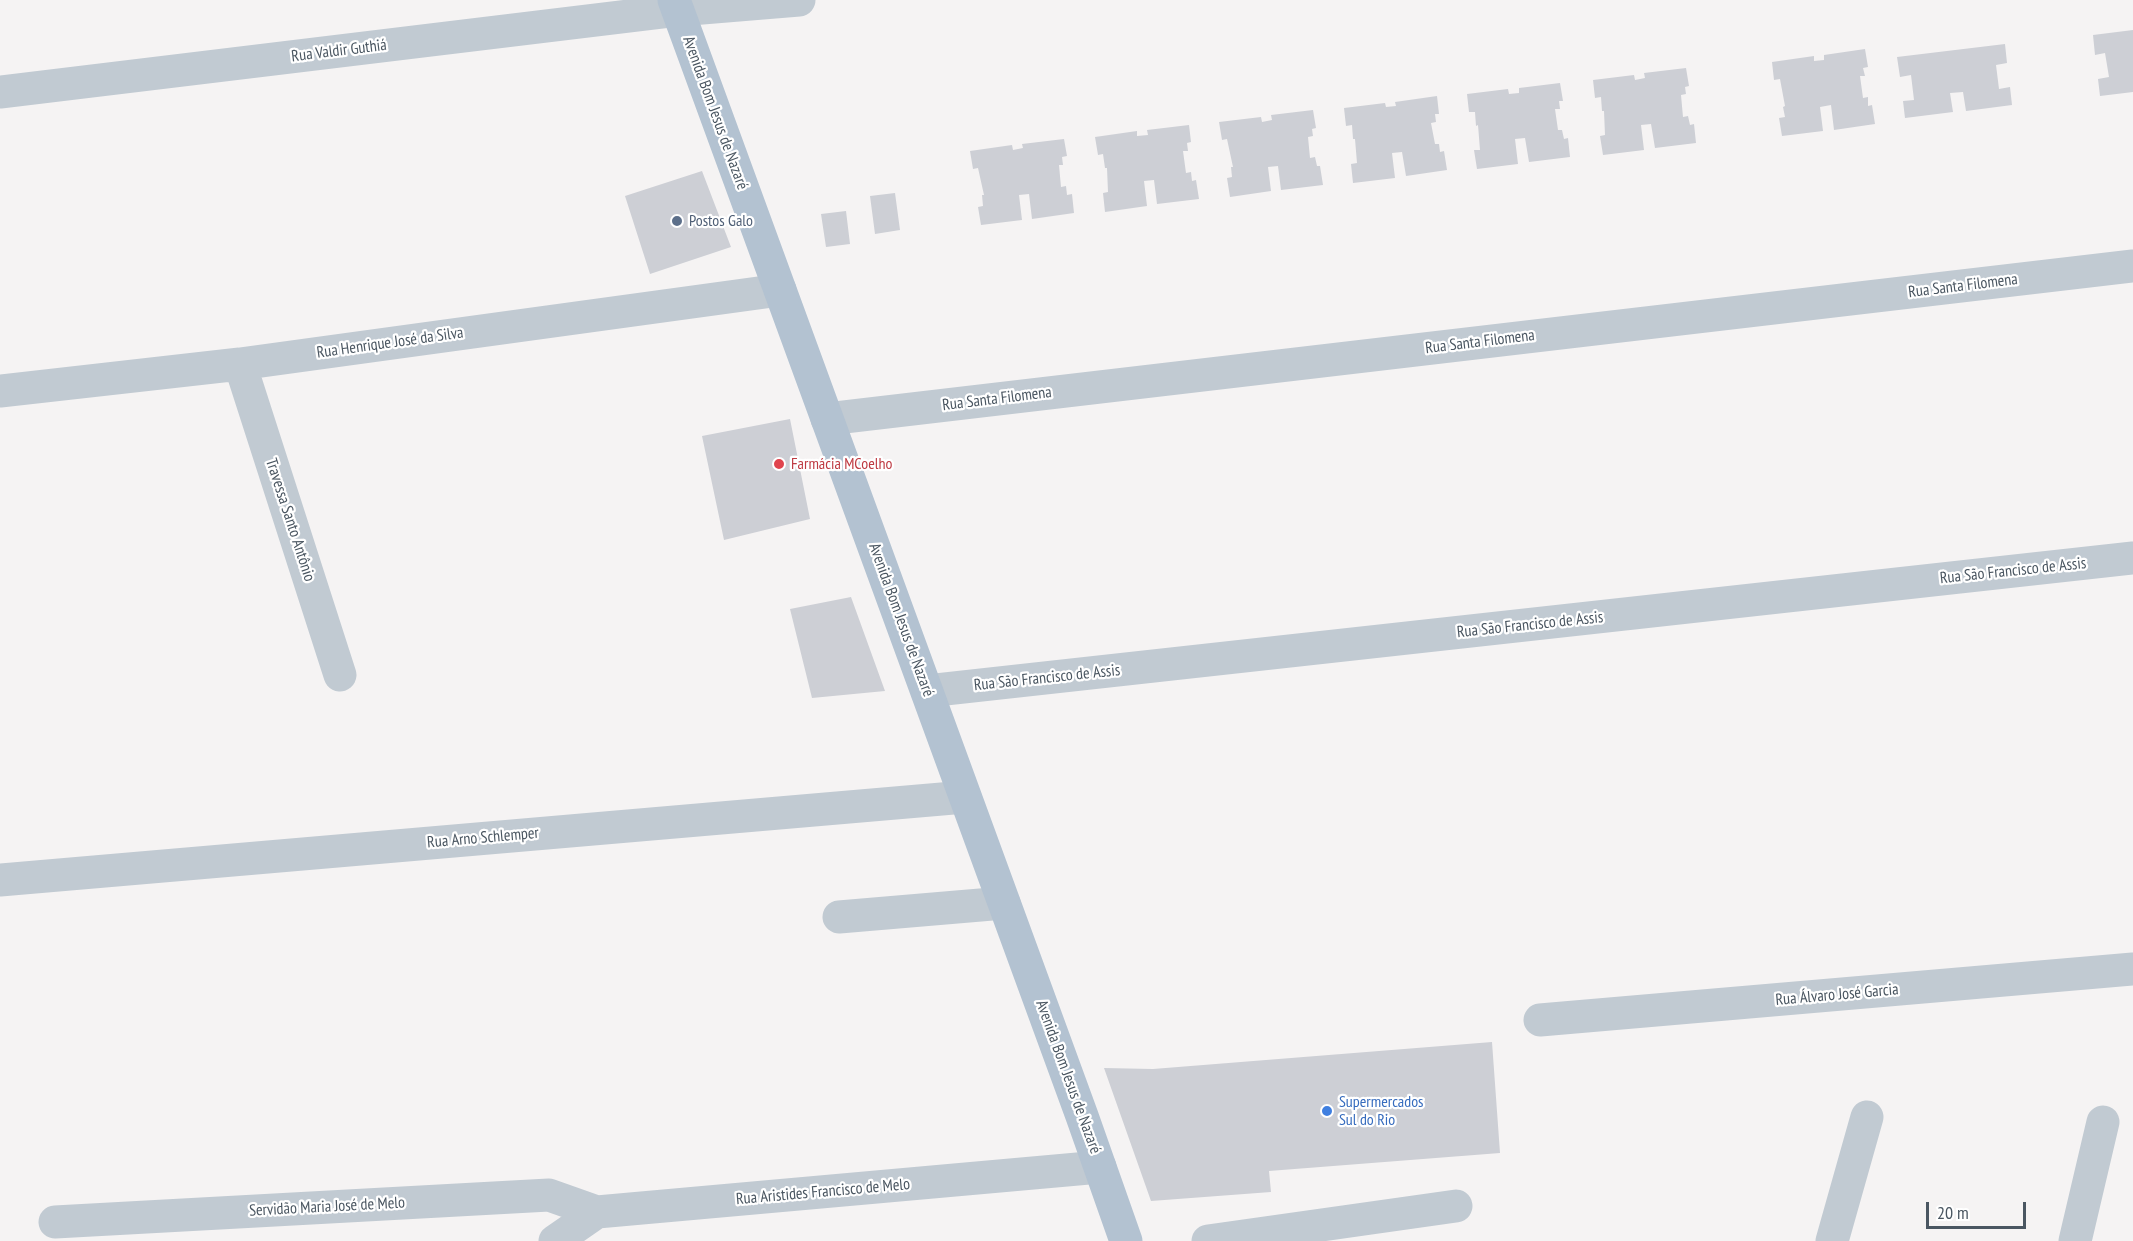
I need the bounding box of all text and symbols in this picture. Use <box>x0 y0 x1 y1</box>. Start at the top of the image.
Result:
street label: Avenida Bom Jesus de Nazaré <box>678 34 752 192</box>
street label: Rua Valdir Guthiá <box>290 36 388 66</box>
place label: Postos Galo <box>689 211 753 231</box>
marker: Postos Galo <box>670 214 684 228</box>
street label: Rua Santa Filomena <box>1907 270 2019 302</box>
street label: Rua Henrique José da Silva <box>315 323 465 363</box>
street label: Rua Santa Filomena <box>1424 326 1536 358</box>
street label: Rua Santa Filomena <box>941 383 1053 415</box>
place label: Farmácia MCoelho <box>791 454 892 474</box>
street label: Travessa Santo Antônio <box>261 456 319 584</box>
marker: Farmácia MCoelho <box>772 457 786 471</box>
street label: Avenida Bom Jesus de Nazaré <box>864 541 938 699</box>
street label: Rua São Francisco de Assis <box>1939 554 2087 588</box>
street label: Rua São Francisco de Assis <box>1456 608 1604 642</box>
street label: Rua São Francisco de Assis <box>973 661 1121 695</box>
street label: Rua Arno Schlemper <box>426 824 540 852</box>
street label: Rua Álvaro José Garcia <box>1775 980 1899 1010</box>
street label: Avenida Bom Jesus de Nazaré <box>1031 998 1105 1156</box>
place label: Supermercados Sul do Rio <box>1339 1092 1423 1130</box>
marker: Supermercados Sul do Rio <box>1320 1104 1334 1118</box>
street label: Rua Aristides Francisco de Melo <box>735 1175 911 1209</box>
scale bar <box>1929 1190 2030 1228</box>
street label: Servidão Maria José de Melo <box>249 1193 405 1221</box>
text: 20 m <box>1937 1201 1969 1224</box>

